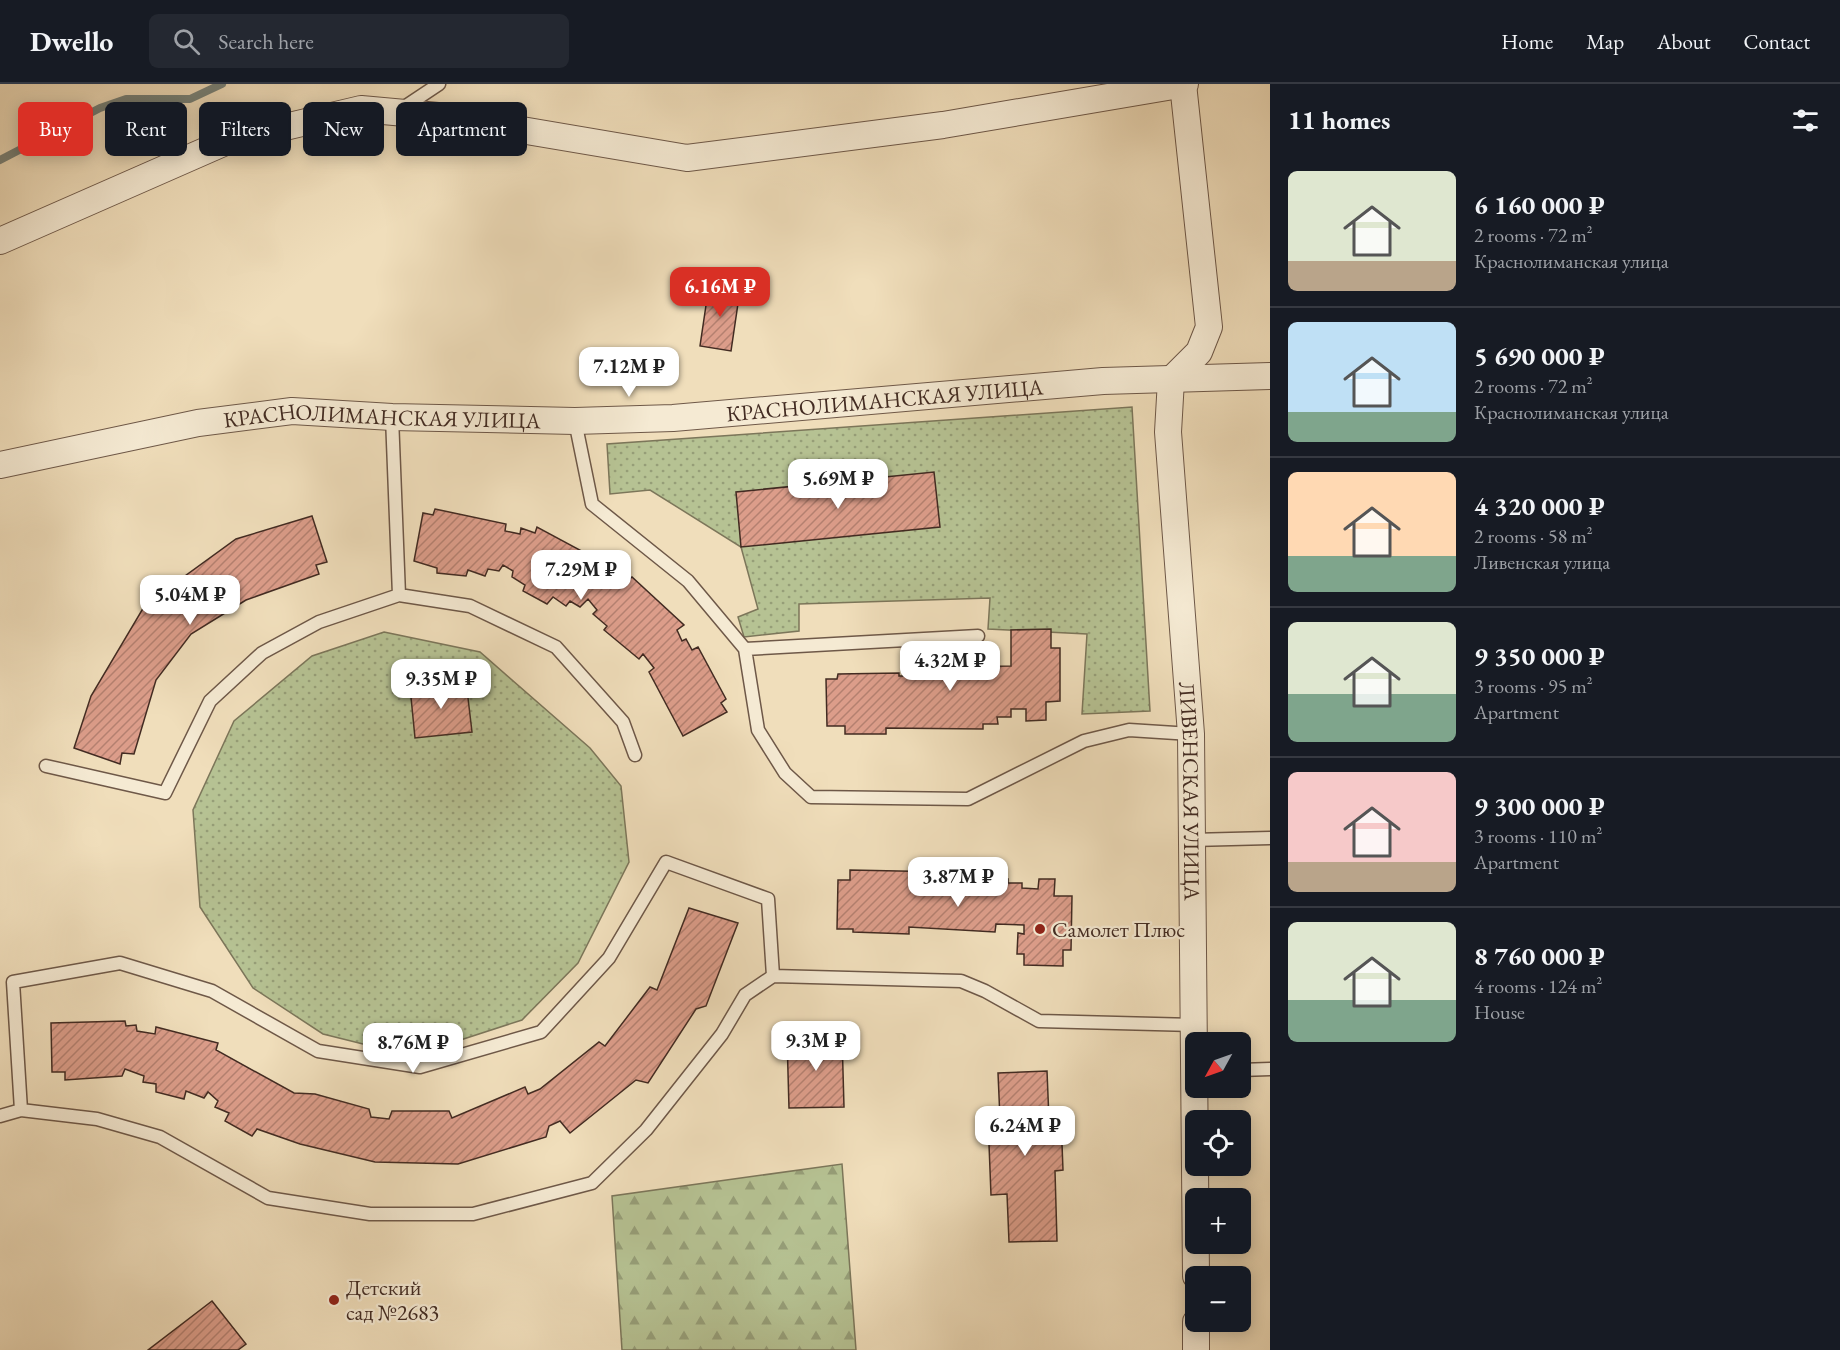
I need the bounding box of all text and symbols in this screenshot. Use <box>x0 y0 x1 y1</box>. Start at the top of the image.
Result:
search box <box>149 14 569 68</box>
text: Dwello <box>30 23 113 59</box>
icon: search <box>170 25 203 58</box>
text: Search here <box>218 27 314 56</box>
text: Home <box>1501 28 1553 55</box>
text: Map <box>1586 28 1624 55</box>
text: About <box>1657 28 1710 55</box>
text: Contact <box>1743 28 1810 55</box>
chip: Buy <box>18 102 93 156</box>
chip: Rent <box>105 102 187 156</box>
chip: Filters <box>199 102 291 156</box>
chip: New <box>303 102 384 156</box>
chip: Apartment <box>396 102 527 156</box>
text: 11 homes <box>1288 103 1390 137</box>
icon: filters <box>1789 104 1822 137</box>
text: 6 160 000 ₽ <box>1474 188 1605 222</box>
icon: home <box>1336 195 1408 267</box>
text: 2 rooms · 72 m² <box>1474 222 1593 248</box>
text: Краснолиманская улица <box>1474 248 1669 274</box>
pin: 6.16M ₽ <box>665 267 775 318</box>
text: 6.16M ₽ <box>684 273 756 299</box>
text: 5 690 000 ₽ <box>1474 339 1605 373</box>
icon: home <box>1336 346 1408 418</box>
pin: 7.12M ₽ <box>574 347 684 398</box>
text: 7.12M ₽ <box>593 353 665 379</box>
street label: КРАСНОЛИМАНСКАЯ УЛИЦА <box>725 372 1045 428</box>
text: 2 rooms · 72 m² <box>1474 373 1593 399</box>
street label: КРАСНОЛИМАНСКАЯ УЛИЦА <box>222 396 542 435</box>
text: Краснолиманская улица <box>1474 399 1669 425</box>
pin: 5.69M ₽ <box>783 459 893 510</box>
text: 5.69M ₽ <box>802 465 874 491</box>
text: 4 320 000 ₽ <box>1474 489 1605 523</box>
icon: home <box>1336 496 1408 568</box>
text: 2 rooms · 58 m² <box>1474 523 1593 549</box>
text: Ливенская улица <box>1474 549 1610 575</box>
pin: 7.29M ₽ <box>526 550 636 601</box>
text: 7.29M ₽ <box>545 556 617 582</box>
pin: 5.04M ₽ <box>135 575 245 626</box>
text: 5.04M ₽ <box>154 581 226 607</box>
text: 9 350 000 ₽ <box>1474 639 1605 673</box>
pin: 4.32M ₽ <box>895 641 1005 692</box>
icon: home <box>1336 646 1408 718</box>
text: 4.32M ₽ <box>914 647 986 673</box>
pin: 9.35M ₽ <box>386 659 496 710</box>
text: 9.35M ₽ <box>405 665 477 691</box>
text: 3 rooms · 95 m² <box>1474 673 1593 699</box>
street label: ЛИВЕНСКАЯ УЛИЦА <box>1173 681 1207 902</box>
text: Apartment <box>1474 699 1559 725</box>
text: 9 300 000 ₽ <box>1474 789 1605 823</box>
icon: home <box>1336 796 1408 868</box>
text: 3 rooms · 110 m² <box>1474 823 1602 849</box>
text: Apartment <box>1474 849 1559 875</box>
pin: 3.87M ₽ <box>903 857 1013 908</box>
text: 3.87M ₽ <box>922 863 994 889</box>
place label: Самолет Плюс <box>1052 915 1185 944</box>
marker: Самолет Плюс <box>1033 922 1047 936</box>
text: 8 760 000 ₽ <box>1474 939 1605 973</box>
icon: home <box>1336 946 1408 1018</box>
text: 4 rooms · 124 m² <box>1474 973 1602 999</box>
text: House <box>1474 999 1525 1025</box>
pin: 9.3M ₽ <box>767 1021 865 1072</box>
pin: 8.76M ₽ <box>358 1023 468 1074</box>
text: 9.3M ₽ <box>785 1027 847 1053</box>
text: 8.76M ₽ <box>377 1029 449 1055</box>
north arrow <box>1185 1032 1251 1098</box>
map controls <box>1185 1032 1251 1332</box>
pin: 6.24M ₽ <box>970 1106 1080 1157</box>
button: locate <box>1185 1110 1251 1176</box>
text: 6.24M ₽ <box>989 1112 1061 1138</box>
button: + <box>1185 1188 1251 1254</box>
button: − <box>1185 1266 1251 1332</box>
place label: Детский сад №2683 <box>346 1273 439 1327</box>
marker: Детский сад №2683 <box>327 1293 341 1307</box>

